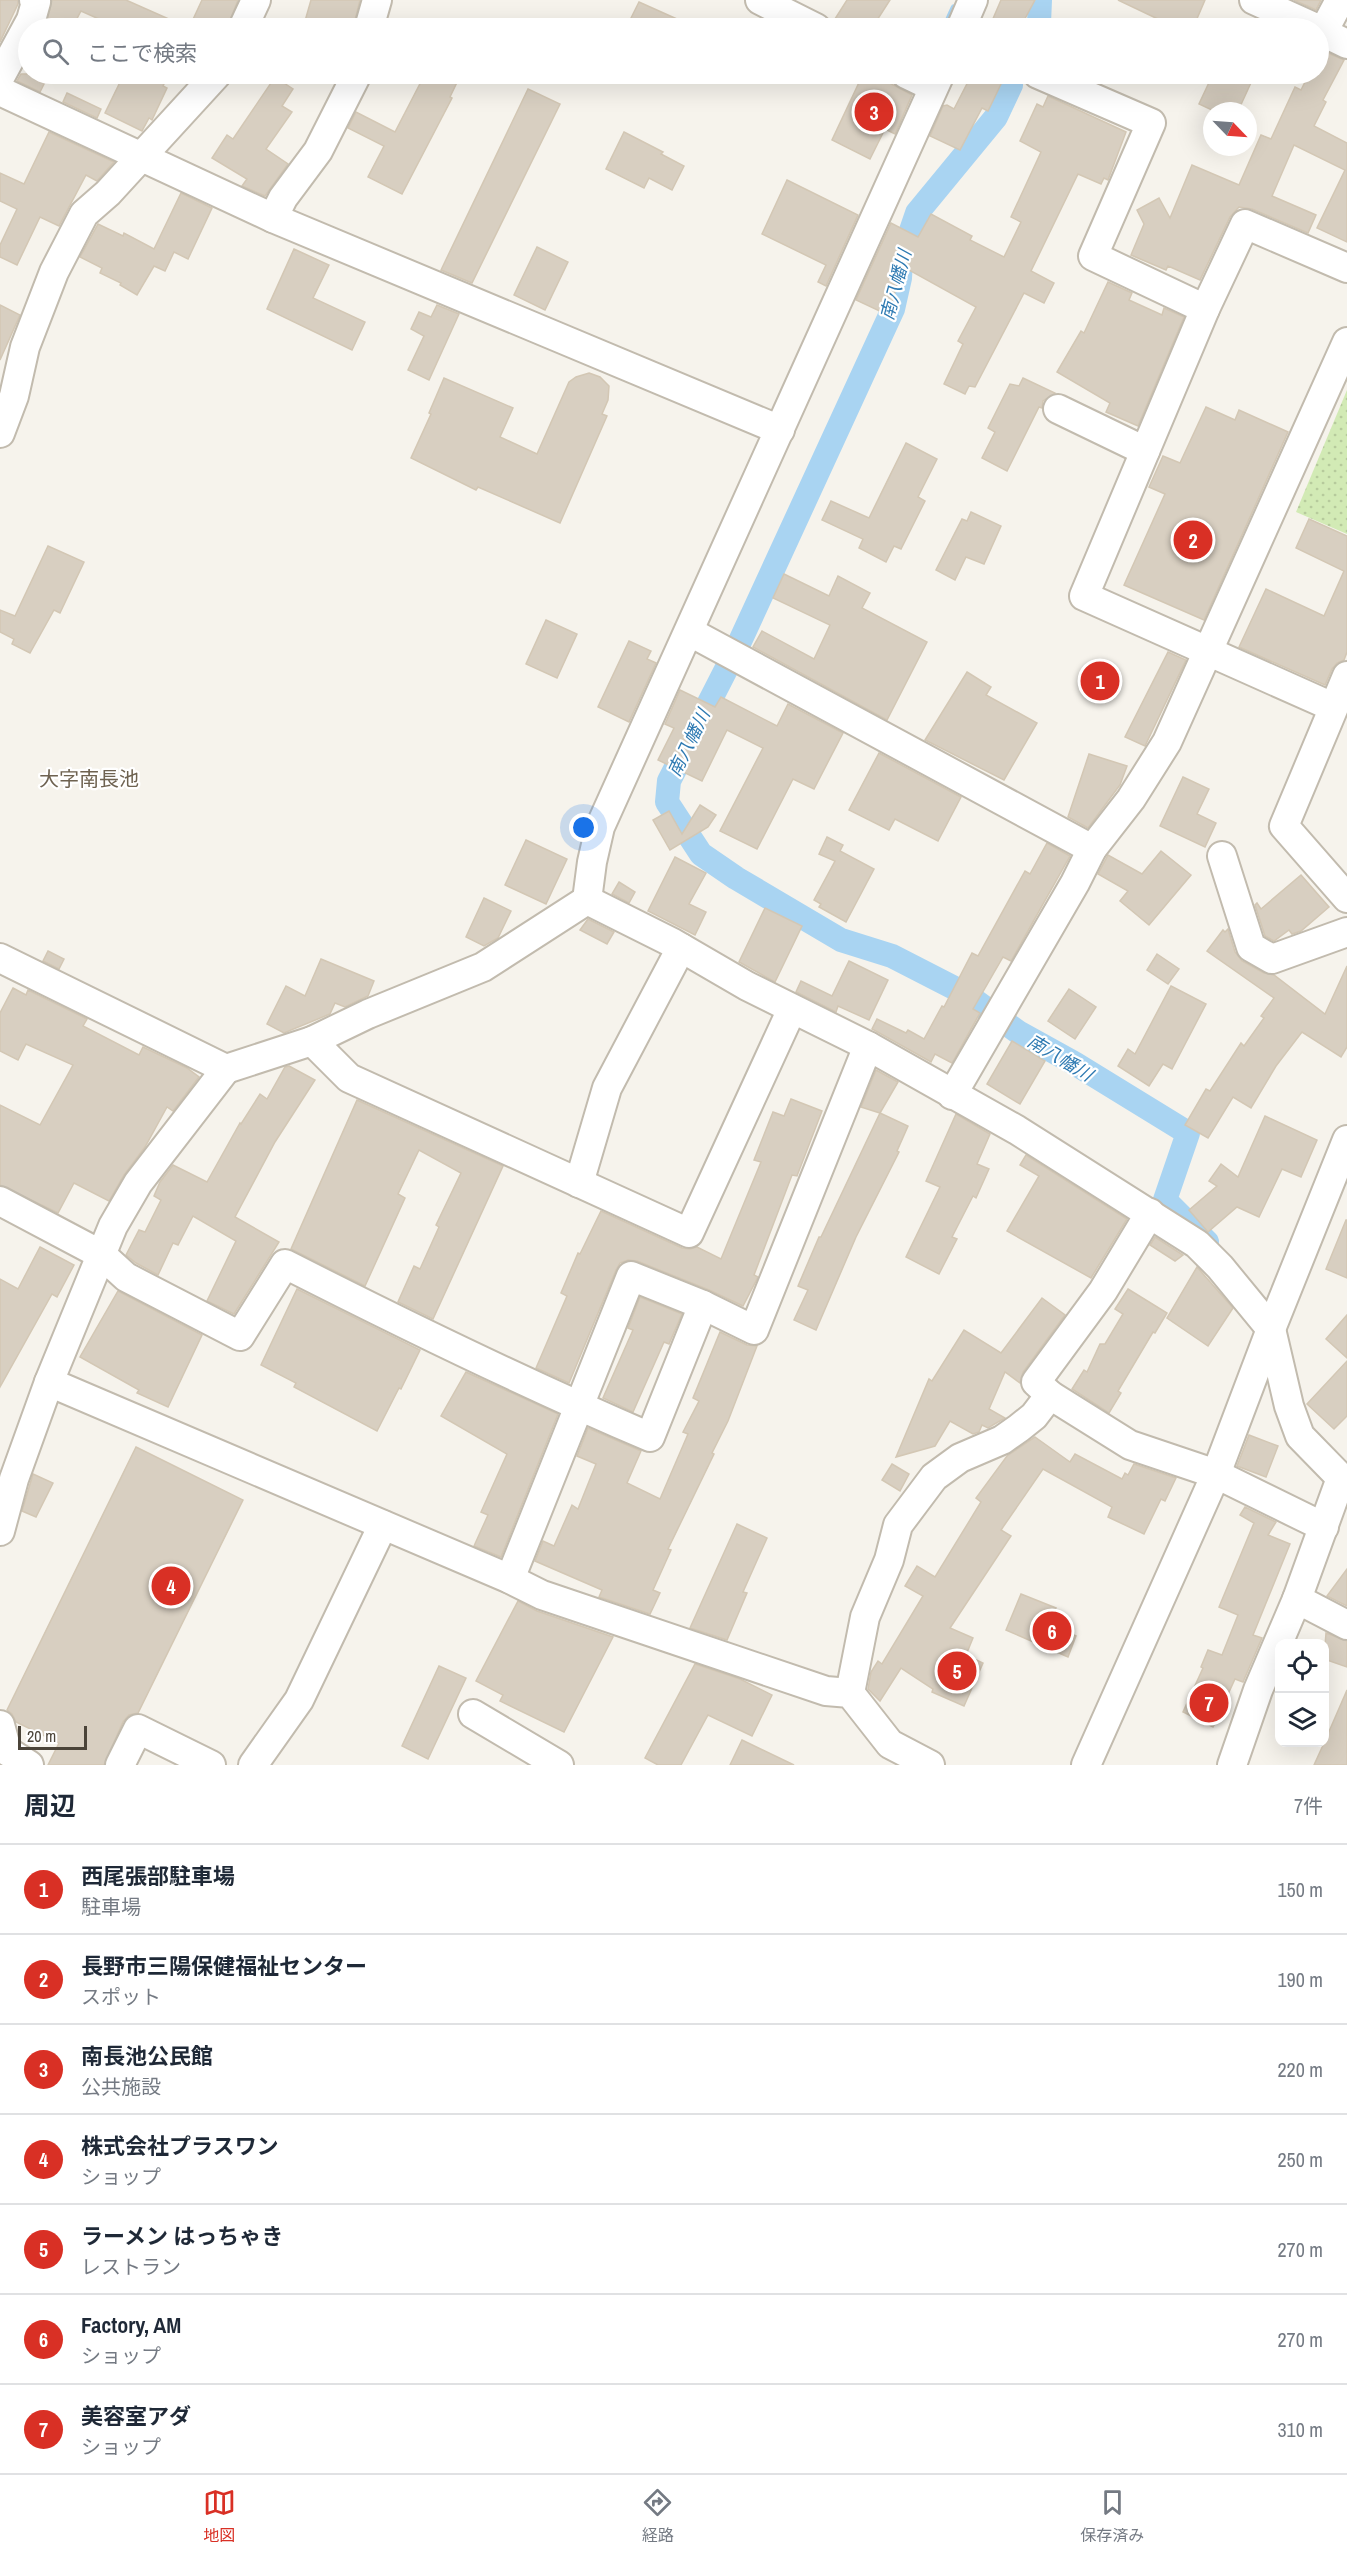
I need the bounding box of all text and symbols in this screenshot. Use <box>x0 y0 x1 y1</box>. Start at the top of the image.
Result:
search box <box>18 18 1329 84</box>
icon: search <box>39 35 72 68</box>
text: ここで検索 <box>87 38 197 68</box>
pin: 3 <box>854 90 894 134</box>
north arrow <box>1203 102 1257 156</box>
water label: 南八幡川 <box>874 245 917 323</box>
pin: 2 <box>1174 518 1212 562</box>
pin: 1 <box>1080 658 1120 704</box>
water label: 南八幡川 <box>662 703 716 781</box>
district label: 大字南長池 <box>39 765 139 792</box>
your location <box>569 813 598 842</box>
water label: 南八幡川 <box>1023 1028 1099 1088</box>
pin: 4 <box>152 1564 190 1608</box>
pin: 6 <box>1032 1608 1072 1654</box>
map controls <box>1275 1639 1329 1747</box>
button: locate <box>1275 1639 1329 1693</box>
pin: 5 <box>938 1648 976 1694</box>
pin: 7 <box>1190 1680 1228 1726</box>
button: layers <box>1275 1693 1329 1747</box>
scale bar <box>18 1723 87 1750</box>
text: 20 m <box>27 1725 56 1747</box>
text: 周辺 <box>24 1788 76 1823</box>
text: 7件 <box>1294 1792 1323 1819</box>
text: 西尾張部駐車場 <box>81 1861 235 1891</box>
text: 1 <box>39 1876 48 1903</box>
text: 150 m <box>1277 1876 1323 1903</box>
text: 駐車場 <box>81 1893 141 1920</box>
text: 長野市三陽保健福祉センター <box>81 1951 367 1981</box>
text: 2 <box>39 1966 48 1993</box>
text: 190 m <box>1277 1966 1323 1993</box>
text: スポット <box>81 1983 161 2010</box>
text: 南長池公民館 <box>81 2041 213 2071</box>
text: 3 <box>39 2056 48 2083</box>
text: 220 m <box>1277 2056 1323 2083</box>
text: 公共施設 <box>81 2073 161 2100</box>
text: 株式会社プラスワン <box>81 2131 279 2161</box>
text: 4 <box>39 2146 48 2173</box>
text: 250 m <box>1277 2146 1323 2173</box>
text: ショップ <box>81 2163 161 2190</box>
text: ラーメン はっちゃき <box>81 2221 283 2251</box>
text: 5 <box>39 2236 48 2263</box>
text: 270 m <box>1277 2236 1323 2263</box>
text: レストラン <box>81 2253 181 2280</box>
text: Factory, AM <box>81 2310 181 2340</box>
text: 6 <box>39 2326 48 2353</box>
text: 270 m <box>1277 2326 1323 2353</box>
text: ショップ <box>81 2342 161 2369</box>
text: 美容室アダ <box>81 2401 191 2431</box>
text: 7 <box>39 2416 48 2443</box>
text: 310 m <box>1277 2416 1323 2443</box>
text: ショップ <box>81 2433 161 2460</box>
tab: 地図 <box>203 2486 236 2546</box>
tab: 経路 <box>641 2486 674 2546</box>
tab: 保存済み <box>1080 2486 1144 2546</box>

